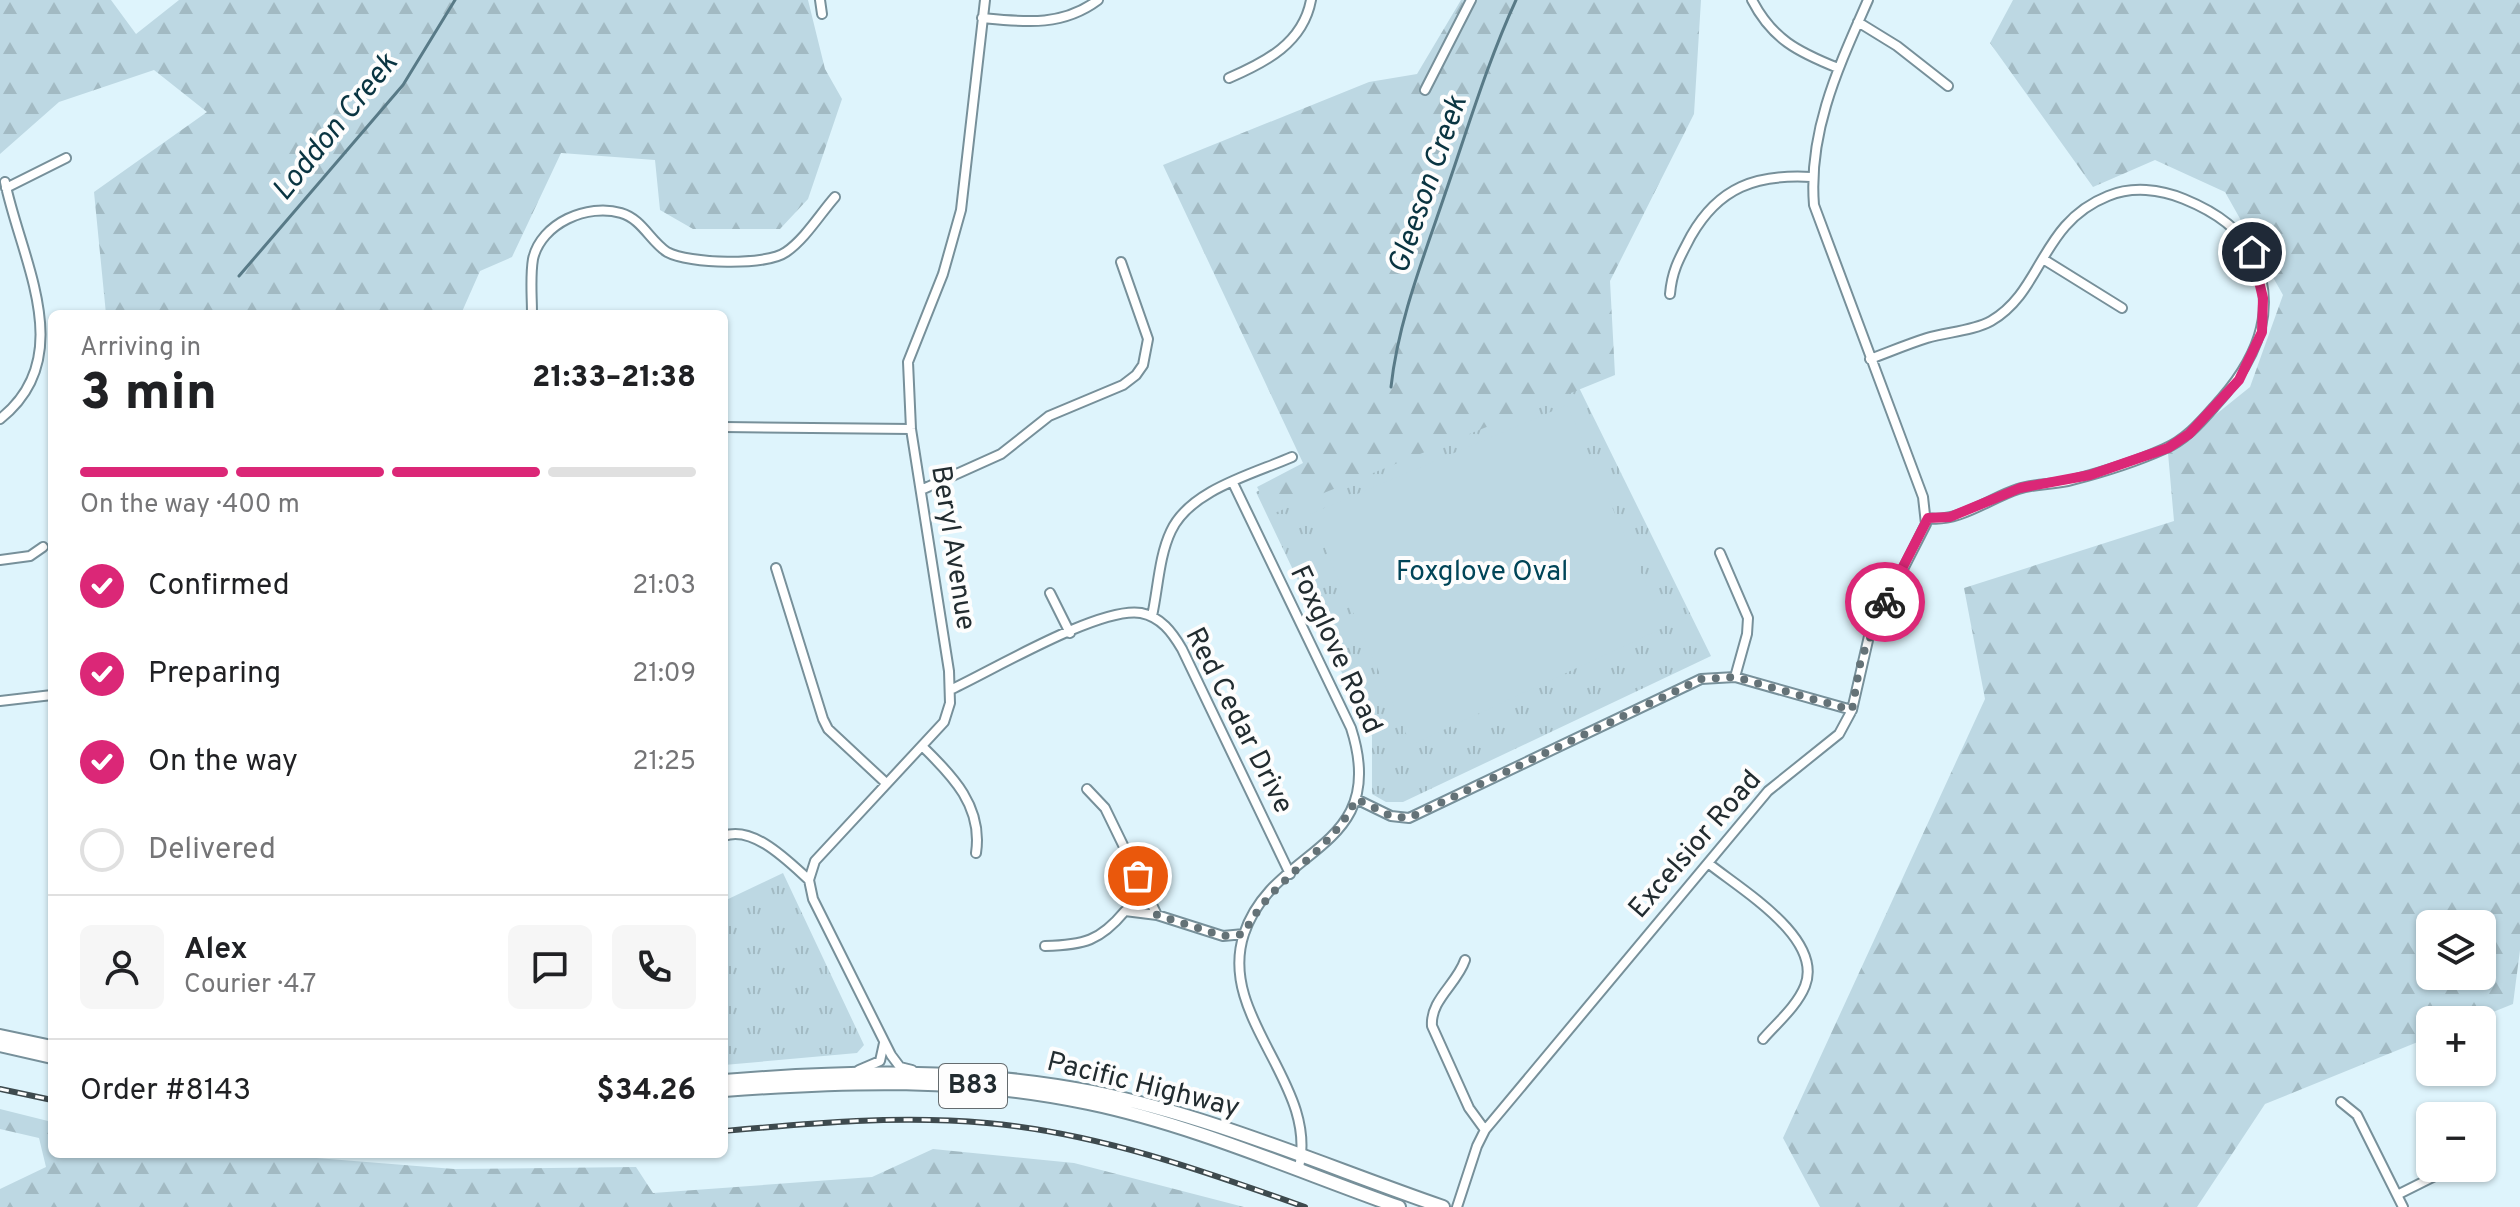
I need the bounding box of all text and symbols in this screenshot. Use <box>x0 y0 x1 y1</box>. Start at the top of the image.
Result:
water label: Loddon Creek <box>265 46 407 209</box>
water label: Gleeson Creek <box>1381 90 1477 279</box>
pin <box>2218 218 2286 286</box>
icon: home <box>2230 230 2274 274</box>
text: Arriving in <box>80 332 201 365</box>
text: 21:33–21:38 <box>532 360 696 397</box>
text: 3 min <box>80 362 217 428</box>
street label: Beryl Avenue <box>921 463 983 633</box>
text: On the way · 400 m <box>80 489 300 522</box>
park label: Foxglove Oval <box>1396 555 1568 591</box>
street label: Foxglove Road <box>1280 560 1390 740</box>
courier <box>1845 562 1925 642</box>
icon: check <box>80 564 124 608</box>
text: Confirmed <box>148 568 290 605</box>
text: 21:03 <box>632 570 696 603</box>
icon: bike <box>1863 580 1907 624</box>
street label: Red Cedar Drive <box>1176 622 1300 820</box>
icon: check <box>80 652 124 696</box>
text: Preparing <box>148 656 281 693</box>
text: 21:09 <box>632 658 696 691</box>
icon: check <box>80 740 124 784</box>
text: On the way <box>148 744 298 781</box>
text: 21:25 <box>632 746 696 779</box>
street label: Excelsior Road <box>1622 763 1770 927</box>
text: Delivered <box>148 832 276 869</box>
pin <box>1104 842 1172 910</box>
icon: bag <box>1116 854 1160 898</box>
map controls <box>2416 910 2496 1182</box>
button: layers <box>2416 910 2496 990</box>
button: person <box>80 925 164 1009</box>
button: chat <box>508 925 592 1009</box>
button: phone <box>612 925 696 1009</box>
text: Alex <box>184 932 248 969</box>
text: Courier · 4.7 <box>184 969 316 1002</box>
button: + <box>2416 1006 2496 1086</box>
street label: Pacific Highway <box>1043 1045 1243 1127</box>
road number: B83 <box>939 1064 1007 1108</box>
text: Order #8143 <box>80 1073 251 1110</box>
text: $34.26 <box>597 1073 696 1110</box>
button: − <box>2416 1102 2496 1182</box>

